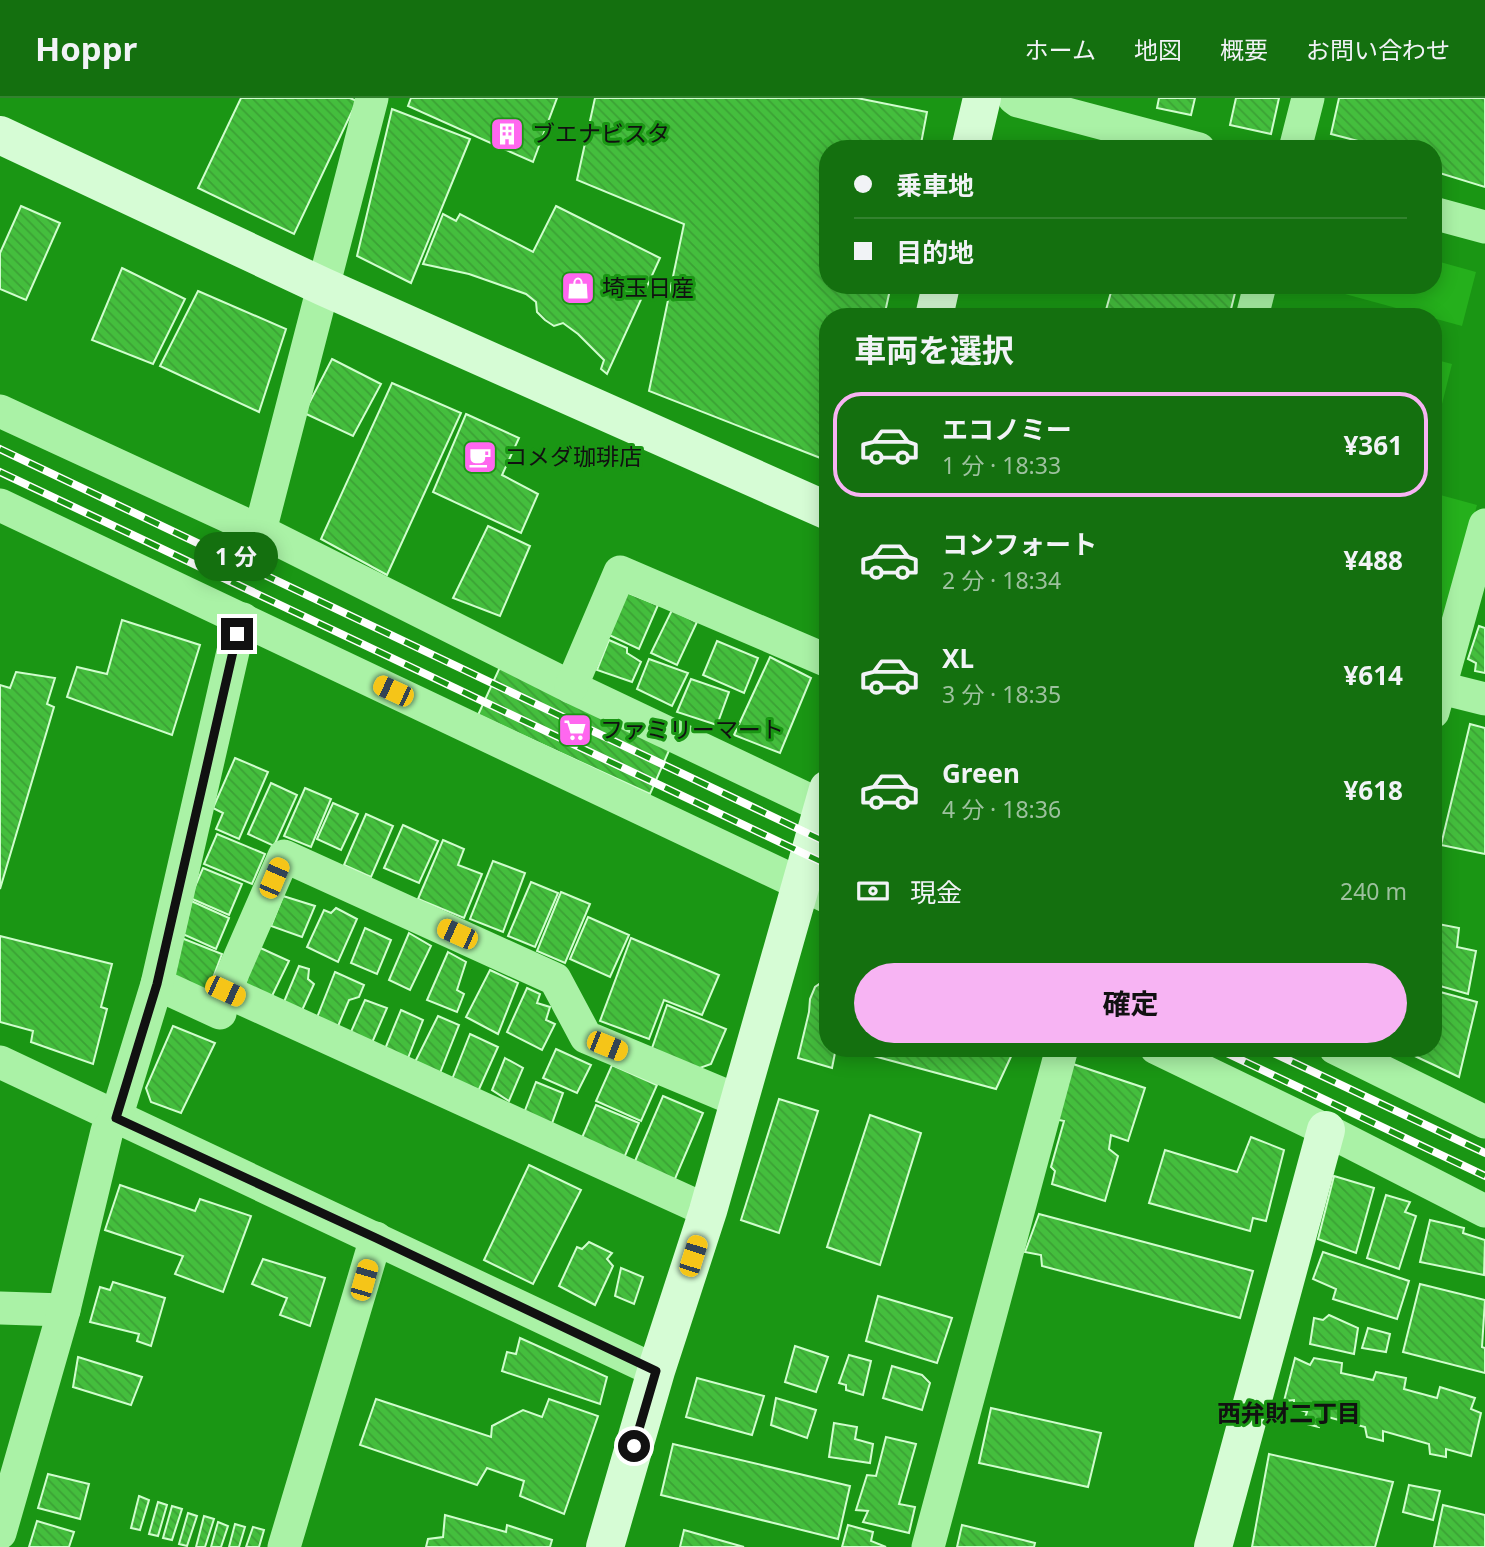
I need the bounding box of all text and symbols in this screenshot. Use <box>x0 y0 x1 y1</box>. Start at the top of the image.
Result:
text: Hoppr <box>35 26 137 71</box>
text: ホーム <box>1025 33 1096 66</box>
text: 地図 <box>1134 33 1182 66</box>
text: 概要 <box>1220 33 1268 66</box>
text: お問い合わせ <box>1306 33 1450 66</box>
building icon: ブエナビスタ <box>488 115 526 153</box>
place label: ブエナビスタ <box>532 117 670 149</box>
text: 乗車地 <box>896 167 974 203</box>
text: 目的地 <box>896 234 974 270</box>
shop icon: 埼玉日産 <box>559 269 597 307</box>
place label: 埼玉日産 <box>602 271 694 303</box>
text: 車両を選択 <box>854 328 1014 371</box>
text: エコノミー <box>942 411 1072 447</box>
icon: car <box>858 413 921 476</box>
text: ¥361 <box>1344 427 1403 463</box>
cafe icon: コメダ珈琲店 <box>461 438 499 476</box>
place label: コメダ珈琲店 <box>504 440 642 472</box>
text: 1 分 · 18:33 <box>942 449 1061 481</box>
text: コンフォート <box>942 526 1097 562</box>
icon: car <box>858 528 921 591</box>
callout: 1 分 <box>195 532 279 582</box>
text: 1 分 <box>215 540 257 572</box>
text: ¥488 <box>1344 542 1403 578</box>
text: 2 分 · 18:34 <box>942 564 1061 596</box>
route end <box>221 618 253 650</box>
text: XL <box>942 640 974 676</box>
icon: car <box>858 643 921 706</box>
text: ¥614 <box>1344 657 1403 693</box>
car <box>370 673 417 709</box>
text: 3 分 · 18:35 <box>942 678 1061 710</box>
supermarket icon: ファミリーマート <box>556 711 594 749</box>
place label: ファミリーマート <box>600 713 784 745</box>
text: Green <box>942 755 1020 791</box>
icon: car <box>858 758 921 821</box>
text: ¥618 <box>1344 772 1403 808</box>
text: 4 分 · 18:36 <box>942 793 1061 825</box>
car <box>257 855 292 901</box>
icon: cash <box>854 872 892 910</box>
text: 現金 <box>910 874 962 910</box>
text: 240 m <box>1340 875 1407 907</box>
car <box>434 916 481 952</box>
button: 確定 <box>854 963 1407 1043</box>
car <box>202 973 249 1009</box>
car <box>584 1028 631 1064</box>
car <box>677 1233 710 1279</box>
car <box>349 1257 380 1303</box>
district label: 西弁財二丁目 <box>1217 1396 1361 1429</box>
route start <box>618 1430 650 1462</box>

